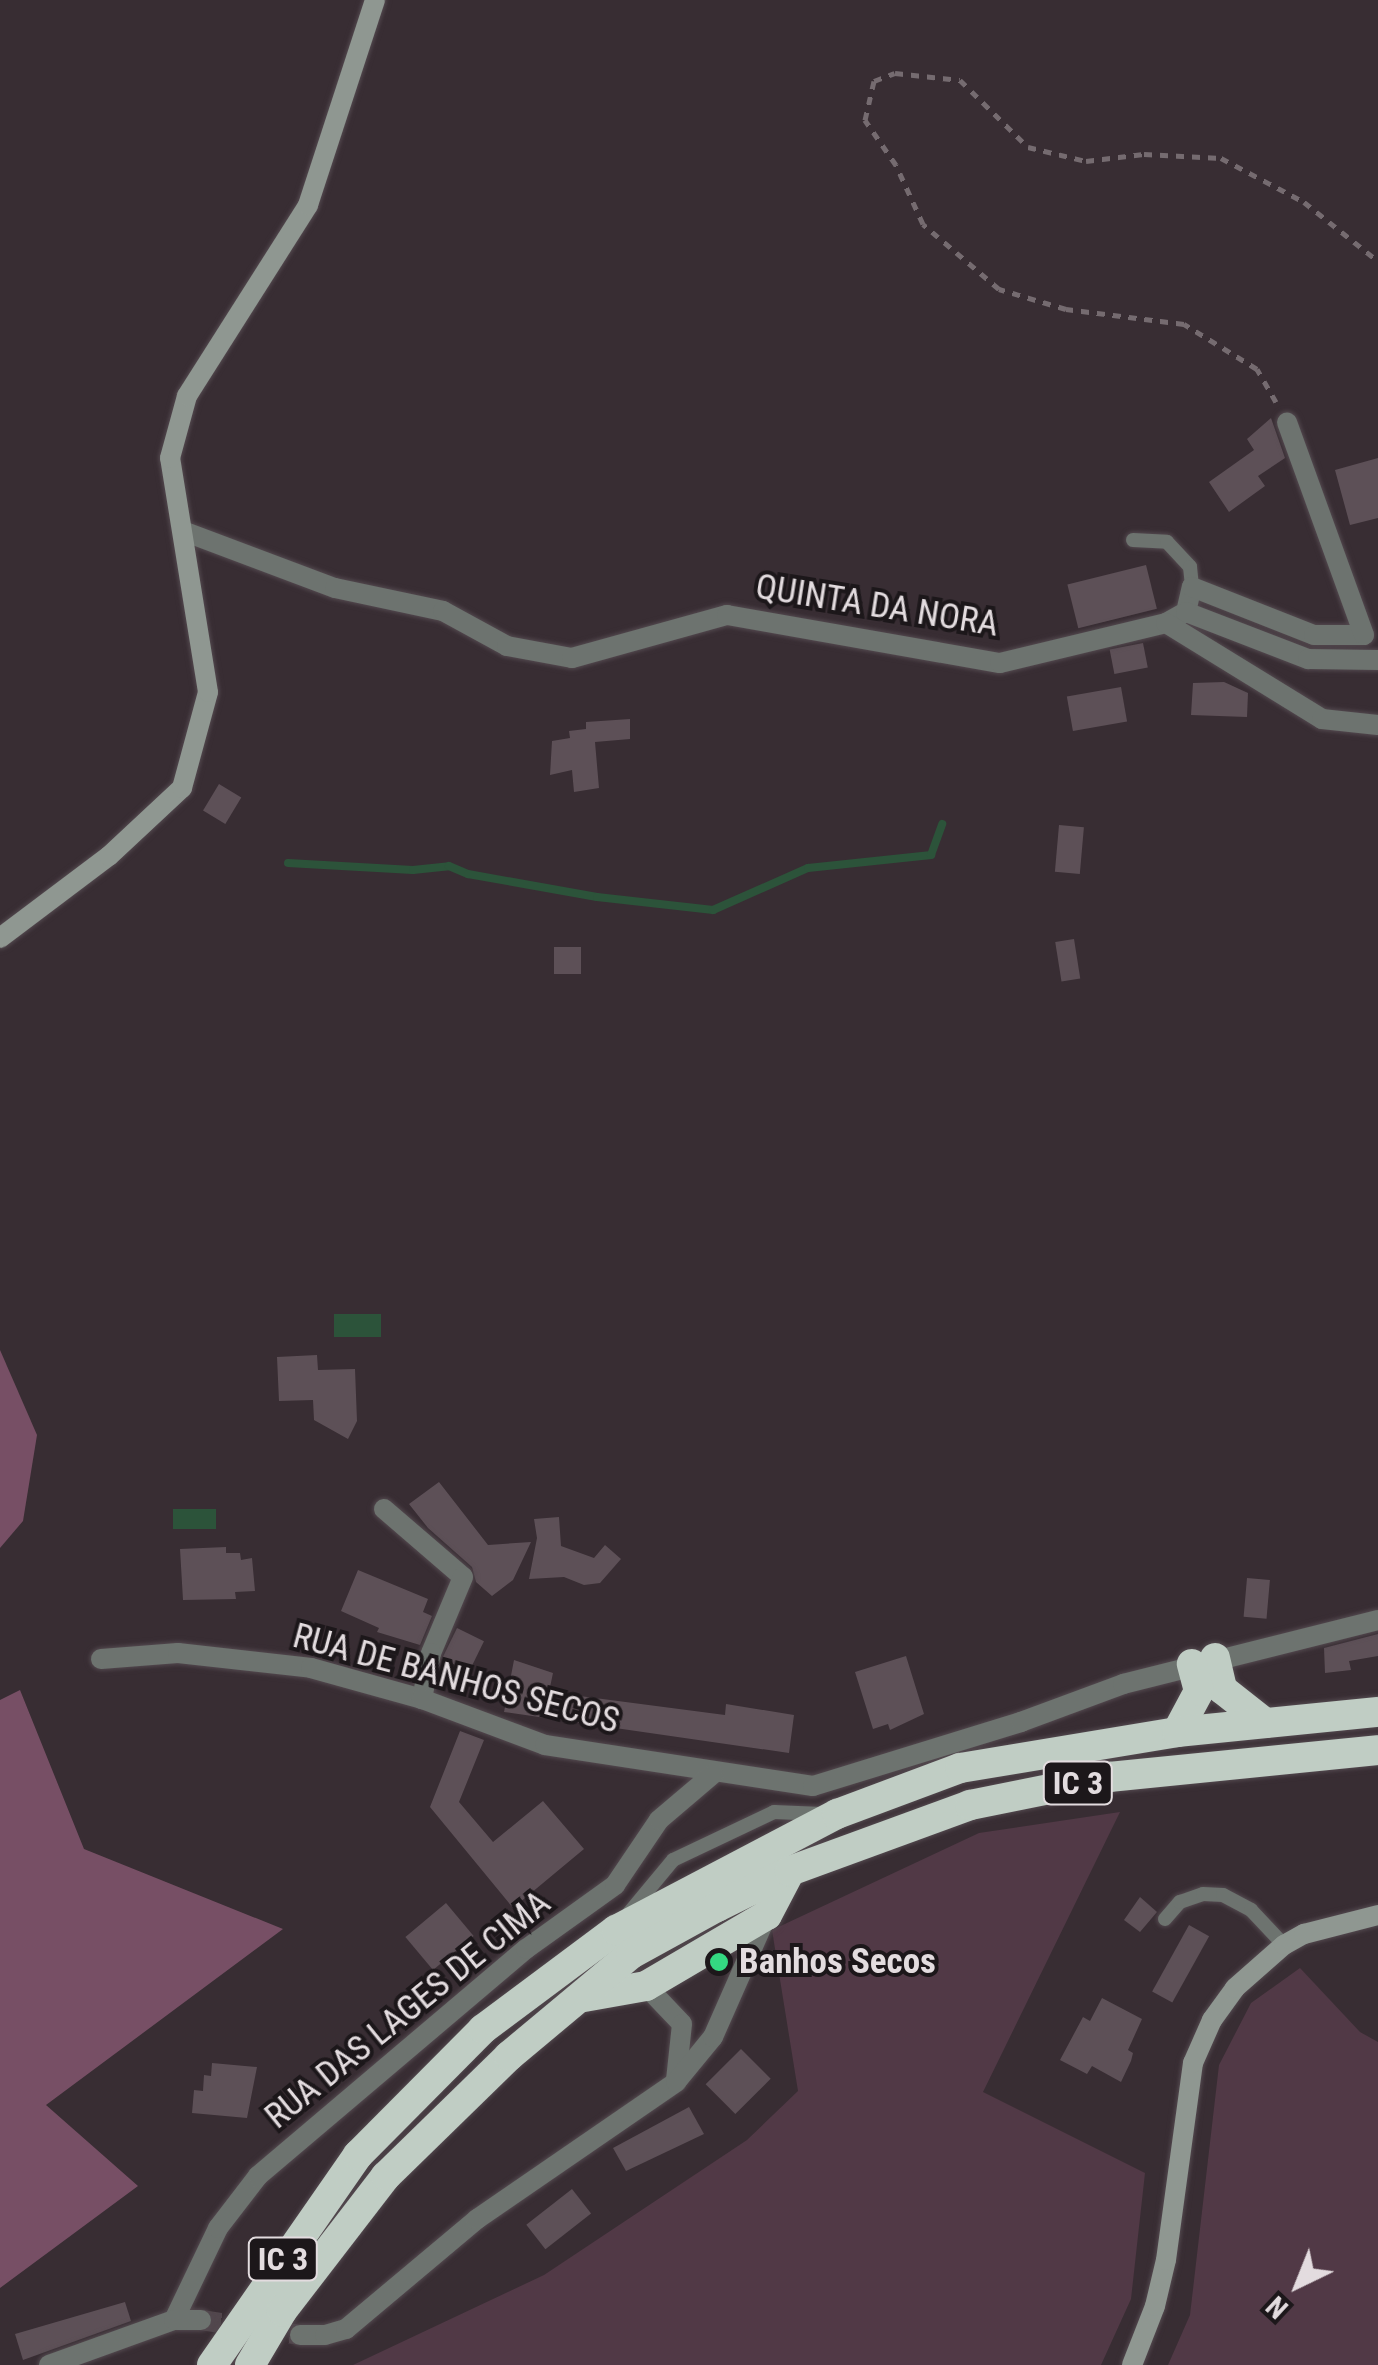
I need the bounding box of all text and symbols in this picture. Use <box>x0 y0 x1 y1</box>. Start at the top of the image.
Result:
street label: QUINTA DA NORA <box>753 566 1001 646</box>
street label: RUA DE BANHOS SECOS <box>288 1615 624 1743</box>
road number: IC 3 <box>1040 1756 1116 1810</box>
street label: RUA DAS LAGES DE CIMA <box>257 1882 559 2138</box>
place label: Banhos Secos <box>739 1941 936 1983</box>
marker: Banhos Secos <box>708 1951 730 1973</box>
road number: IC 3 <box>246 2232 320 2286</box>
north arrow <box>1248 2235 1348 2335</box>
text: N <box>1260 2289 1295 2325</box>

